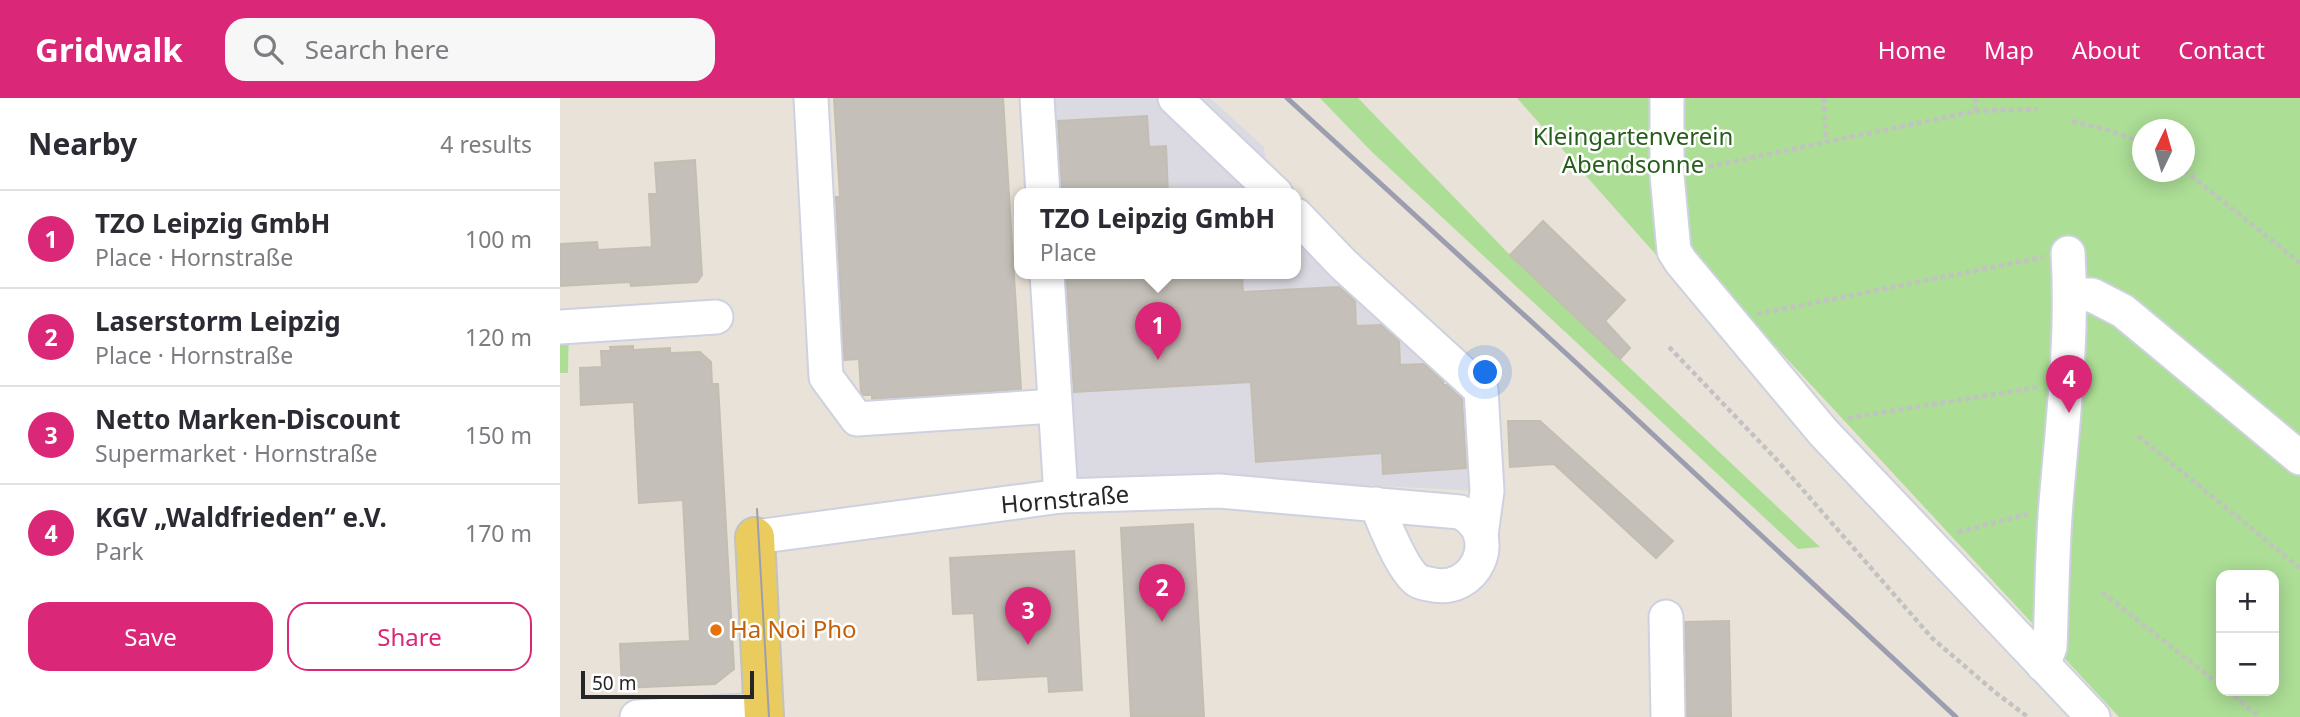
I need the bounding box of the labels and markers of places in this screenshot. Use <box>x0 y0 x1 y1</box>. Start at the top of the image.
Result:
pin: 1 <box>1135 302 1181 360</box>
pin: 4 <box>2046 355 2092 413</box>
pin: 2 <box>1139 564 1185 622</box>
pin: 3 <box>1005 587 1051 645</box>
place label: Ha Noi Pho <box>730 612 857 645</box>
marker: Ha Noi Pho <box>708 622 724 638</box>

